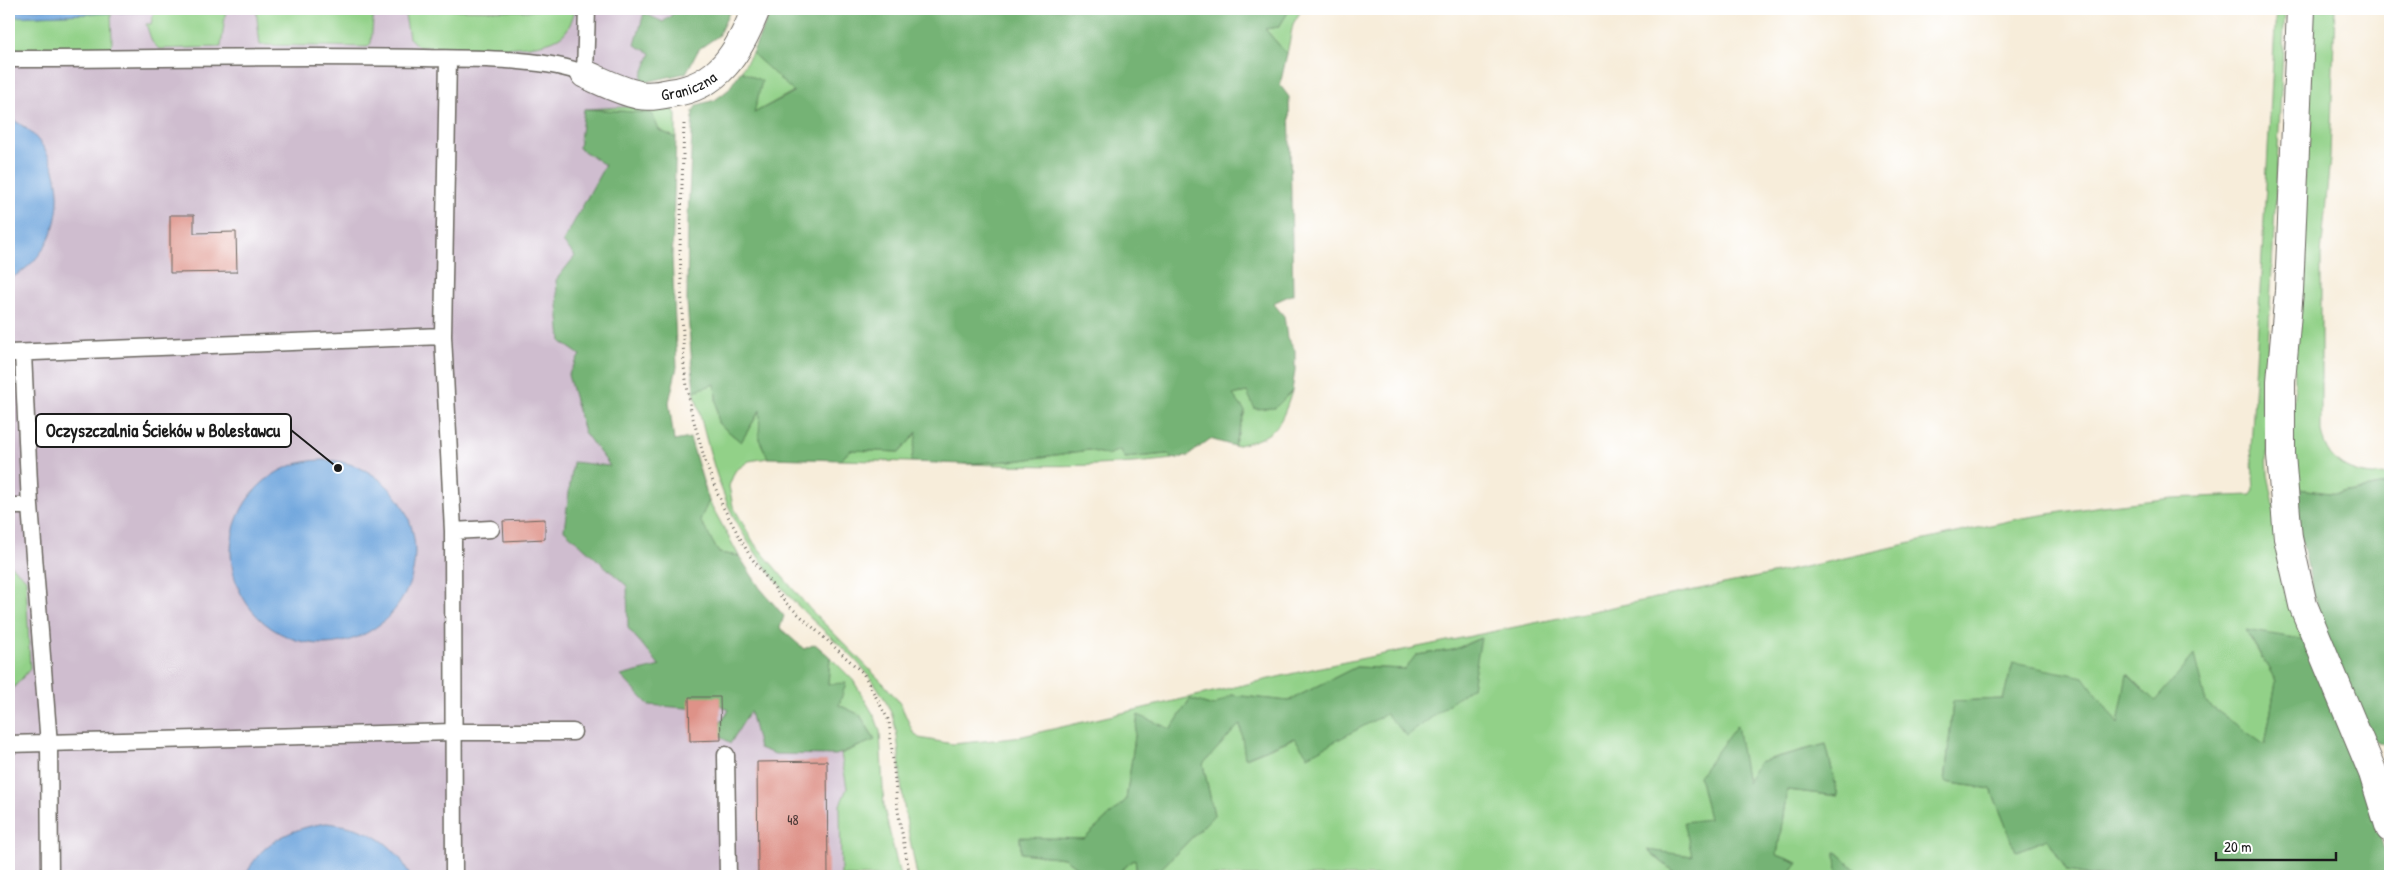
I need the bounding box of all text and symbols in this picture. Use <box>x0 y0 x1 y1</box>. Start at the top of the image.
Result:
street label: Graniczna <box>659 66 721 106</box>
callout: Oczyszczalnia Ścieków w Bolesławcu <box>36 414 291 447</box>
text: Oczyszczalnia Ścieków w Bolesławcu <box>46 418 281 444</box>
house number: 48 <box>787 810 799 829</box>
scale bar <box>2216 830 2336 862</box>
text: 20 m <box>2224 836 2251 857</box>

